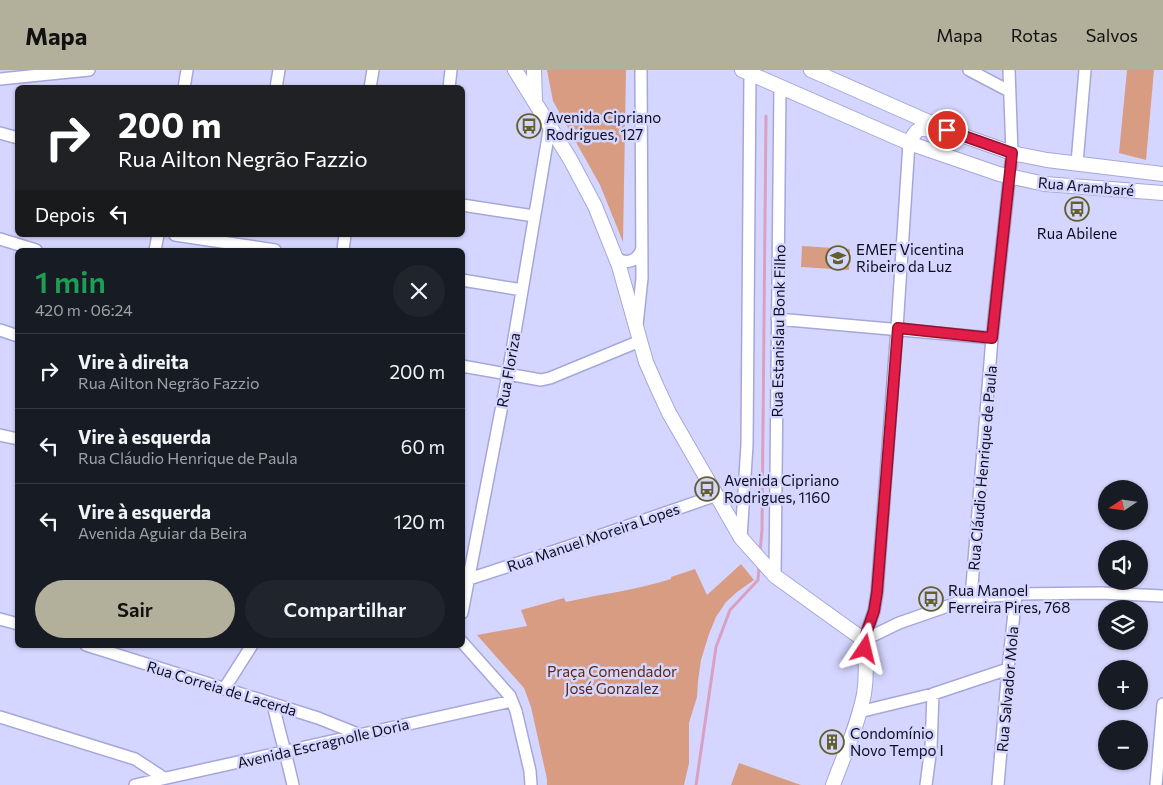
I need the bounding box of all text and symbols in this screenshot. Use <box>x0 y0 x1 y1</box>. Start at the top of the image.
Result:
text: Mapa <box>25 21 87 50</box>
text: Mapa <box>936 24 983 46</box>
text: Rotas <box>1011 24 1058 46</box>
text: Salvos <box>1086 24 1138 46</box>
text: 200 m <box>118 102 221 145</box>
icon: right <box>35 105 100 170</box>
place label: Avenida Cipriano Rodrigues, 127 <box>546 108 661 143</box>
pin <box>926 109 968 151</box>
bus stop icon: Avenida Cipriano Rodrigues, 127 <box>516 113 542 139</box>
icon: arrive <box>933 116 961 144</box>
text: Rua Ailton Negrão Fazzio <box>118 145 368 172</box>
street label: Rua Arambaré <box>1037 173 1135 199</box>
bus stop icon: Rua Abilene <box>1064 196 1090 222</box>
icon: left <box>105 200 133 228</box>
text: Depois <box>35 203 95 226</box>
place label: Rua Abilene <box>1037 224 1117 242</box>
place label: EMEF Vicentina Ribeiro da Luz <box>856 240 964 275</box>
street label: Rua Estanislau Bonk Filho <box>767 244 789 418</box>
school or university icon: EMEF Vicentina Ribeiro da Luz <box>825 245 851 271</box>
text: 1 min <box>35 262 106 299</box>
button: close <box>393 265 445 317</box>
text: 420 m · 06:24 <box>35 300 133 319</box>
street label: Rua Floriza <box>493 331 523 409</box>
text: Vire à direita <box>78 350 189 373</box>
icon: right <box>35 357 63 385</box>
text: 200 m <box>390 360 445 383</box>
street label: Rua Cláudio Henrique de Paula <box>964 365 1000 571</box>
text: Rua Ailton Negrão Fazzio <box>78 373 260 392</box>
text: Vire à esquerda <box>78 425 211 448</box>
icon: left <box>35 432 63 460</box>
text: 60 m <box>401 435 445 458</box>
text: Rua Cláudio Henrique de Paula <box>78 448 298 467</box>
place label: Avenida Cipriano Rodrigues, 1160 <box>724 471 839 506</box>
bus stop icon: Avenida Cipriano Rodrigues, 1160 <box>694 476 720 502</box>
north arrow <box>1098 480 1148 530</box>
map controls <box>1098 480 1148 770</box>
street label: Rua Manuel Moreira Lopes <box>504 499 682 575</box>
text: Vire à esquerda <box>78 500 211 523</box>
icon: left <box>35 507 63 535</box>
text: 120 m <box>394 510 445 533</box>
text: Avenida Aguiar da Beira <box>78 523 247 542</box>
button: sound <box>1098 540 1148 590</box>
button: Sair <box>35 580 235 638</box>
button: Compartilhar <box>245 580 445 638</box>
place label: Rua Manoel Ferreira Pires, 768 <box>948 581 1070 616</box>
bus stop icon: Rua Manoel Ferreira Pires, 768 <box>918 586 944 612</box>
button: layers <box>1098 600 1148 650</box>
position arrow <box>838 622 890 674</box>
street label: Rua Salvador Mola <box>993 625 1021 753</box>
street label: Rua Correia de Lacerda <box>145 657 299 719</box>
button: + <box>1098 660 1148 710</box>
park label: Praça Comendador José Gonzalez <box>547 662 677 697</box>
street label: Avenida Escragnolle Doria <box>235 714 411 772</box>
button: − <box>1098 720 1148 770</box>
place label: Condomínio Novo Tempo I <box>850 724 944 759</box>
building icon: Condomínio Novo Tempo I <box>819 729 845 755</box>

